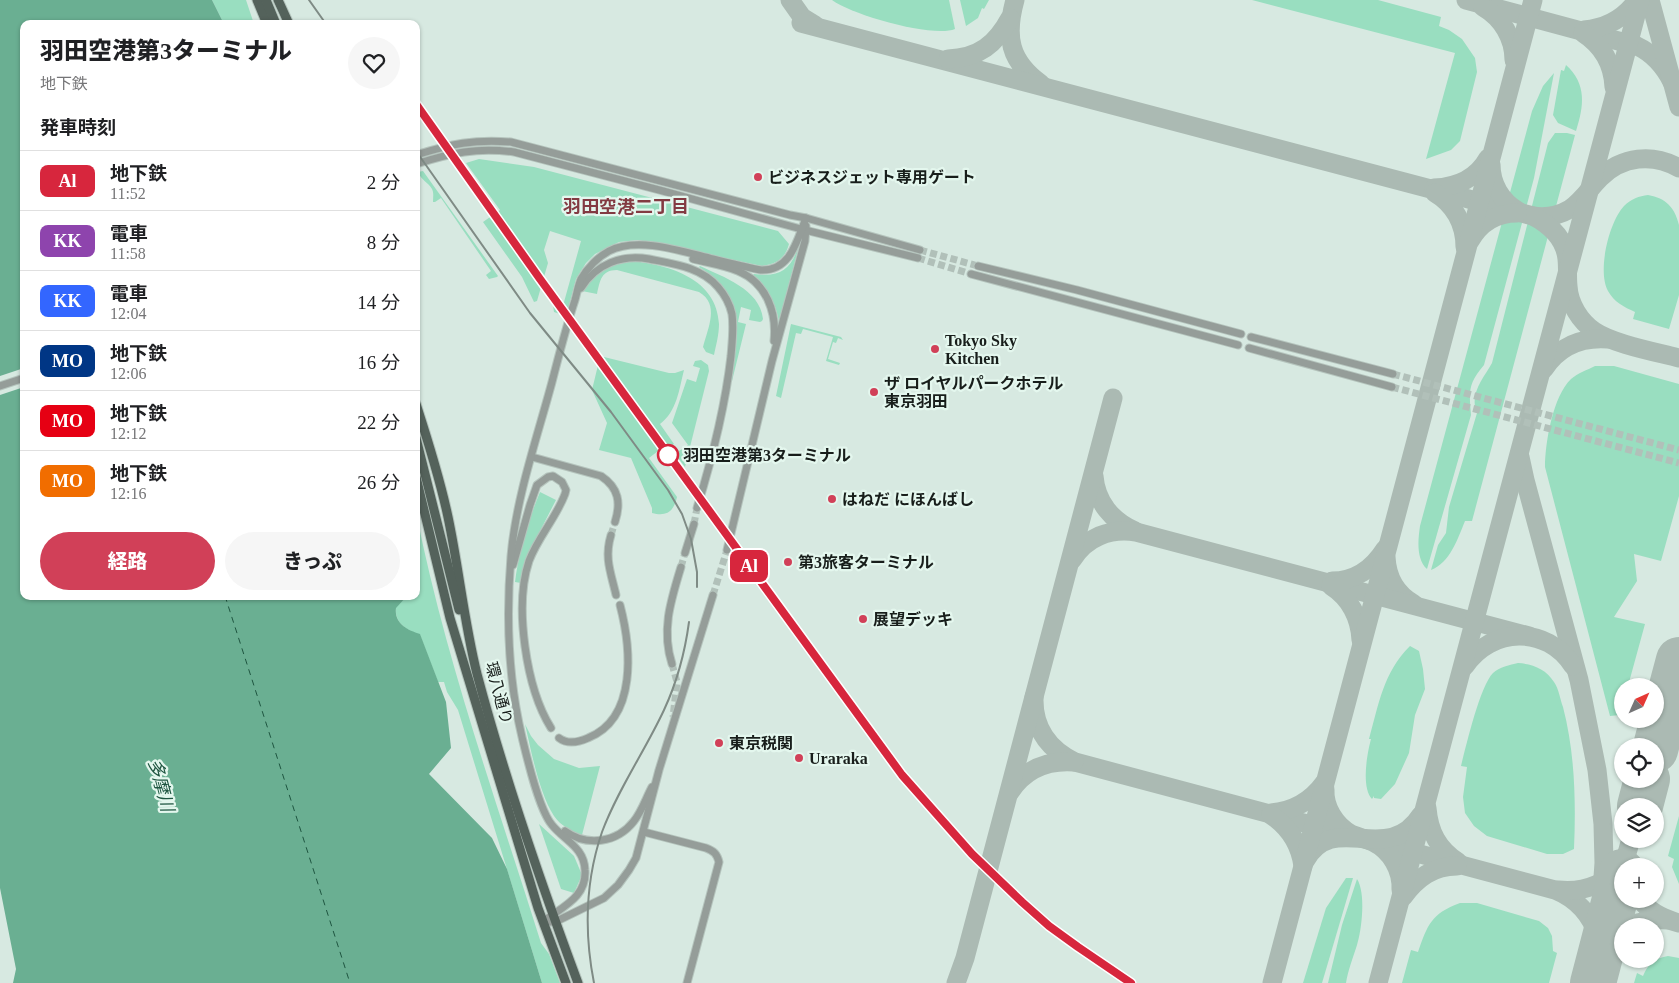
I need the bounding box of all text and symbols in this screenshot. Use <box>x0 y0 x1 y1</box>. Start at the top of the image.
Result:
button: heart <box>348 37 400 89</box>
text: 羽田空港第3ターミナル <box>40 38 292 64</box>
text: 地下鉄 <box>40 75 88 92</box>
text: 発車時刻 <box>40 117 116 138</box>
text: 地下鉄 <box>110 163 167 184</box>
place label: ビジネスジェット専用ゲート <box>768 169 976 186</box>
text: Al <box>59 171 77 191</box>
marker: ビジネスジェット専用ゲート <box>752 171 764 183</box>
text: 2 分 <box>367 172 400 193</box>
text: 11:52 <box>110 185 146 202</box>
district label: 羽田空港二丁目 <box>563 197 689 217</box>
text: 電車 <box>110 223 148 244</box>
text: KK <box>53 231 82 251</box>
text: 8 分 <box>367 232 400 253</box>
text: 11:58 <box>110 245 146 262</box>
text: 電車 <box>110 283 148 304</box>
text: KK <box>53 291 82 311</box>
text: 14 分 <box>357 292 400 313</box>
text: 12:04 <box>110 305 146 322</box>
place label: Tokyo Sky Kitchen <box>945 332 1017 367</box>
text: 地下鉄 <box>110 343 167 364</box>
marker: Tokyo Sky Kitchen <box>929 343 941 355</box>
text: MO <box>52 351 83 371</box>
text: 16 分 <box>357 352 400 373</box>
text: 12:06 <box>110 365 146 382</box>
place label: ザ ロイヤルパークホテル 東京羽田 <box>884 375 1064 410</box>
marker: ザ ロイヤルパークホテル 東京羽田 <box>868 386 880 398</box>
text: 地下鉄 <box>110 403 167 424</box>
text: MO <box>52 411 83 431</box>
text: 22 分 <box>357 412 400 433</box>
text: 12:12 <box>110 425 146 442</box>
marker: 羽田空港第3ターミナル <box>657 444 679 466</box>
place label: 羽田空港第3ターミナル <box>683 447 851 464</box>
text: 地下鉄 <box>110 463 167 484</box>
text: MO <box>52 471 83 491</box>
text: 26 分 <box>357 472 400 493</box>
text: 12:16 <box>110 485 146 502</box>
place label: はねだ にほんばし <box>842 491 974 508</box>
marker: はねだ にほんばし <box>826 493 838 505</box>
button: 経路 <box>40 532 215 590</box>
button: きっぷ <box>225 532 400 590</box>
line badge: Al <box>726 550 772 582</box>
place label: 第3旅客ターミナル <box>798 554 934 571</box>
text: Al <box>740 556 758 576</box>
marker: 第3旅客ターミナル <box>782 556 794 568</box>
place label: 展望デッキ <box>873 611 953 628</box>
marker: 展望デッキ <box>857 613 869 625</box>
street label: 環八通り <box>483 660 515 726</box>
north arrow <box>1614 678 1664 728</box>
map controls <box>1614 678 1664 968</box>
place label: 東京税関 <box>729 735 793 752</box>
marker: 東京税関 <box>713 737 725 749</box>
button: locate <box>1614 738 1664 788</box>
place label: Uraraka <box>809 750 868 767</box>
marker: Uraraka <box>793 752 805 764</box>
water label: 多摩川 <box>144 756 178 816</box>
button: layers <box>1614 798 1664 848</box>
button: + <box>1614 858 1664 908</box>
button: − <box>1614 918 1664 968</box>

